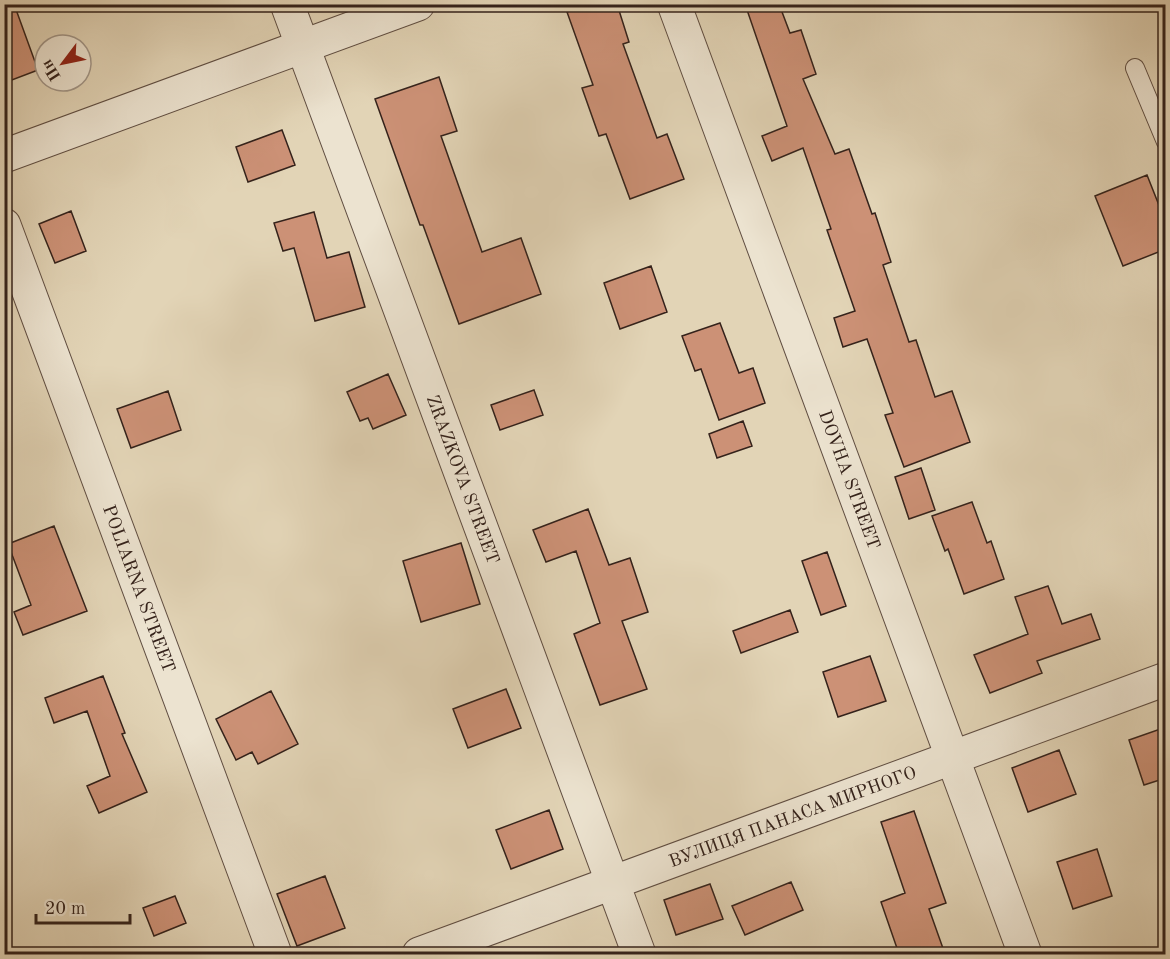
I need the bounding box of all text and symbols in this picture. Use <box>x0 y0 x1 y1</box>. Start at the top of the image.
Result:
north arrow <box>33 33 93 93</box>
text: Пн <box>39 56 65 83</box>
street label: ZRAZKOVA STREET <box>423 393 502 567</box>
street label: DOVHA STREET <box>815 408 883 552</box>
street label: POLIARNA STREET <box>99 503 178 675</box>
street label: ВУЛИЦЯ ПАНАСА МИРНОГО <box>667 764 919 871</box>
scale bar <box>36 887 130 925</box>
text: 20 m <box>45 900 85 918</box>

